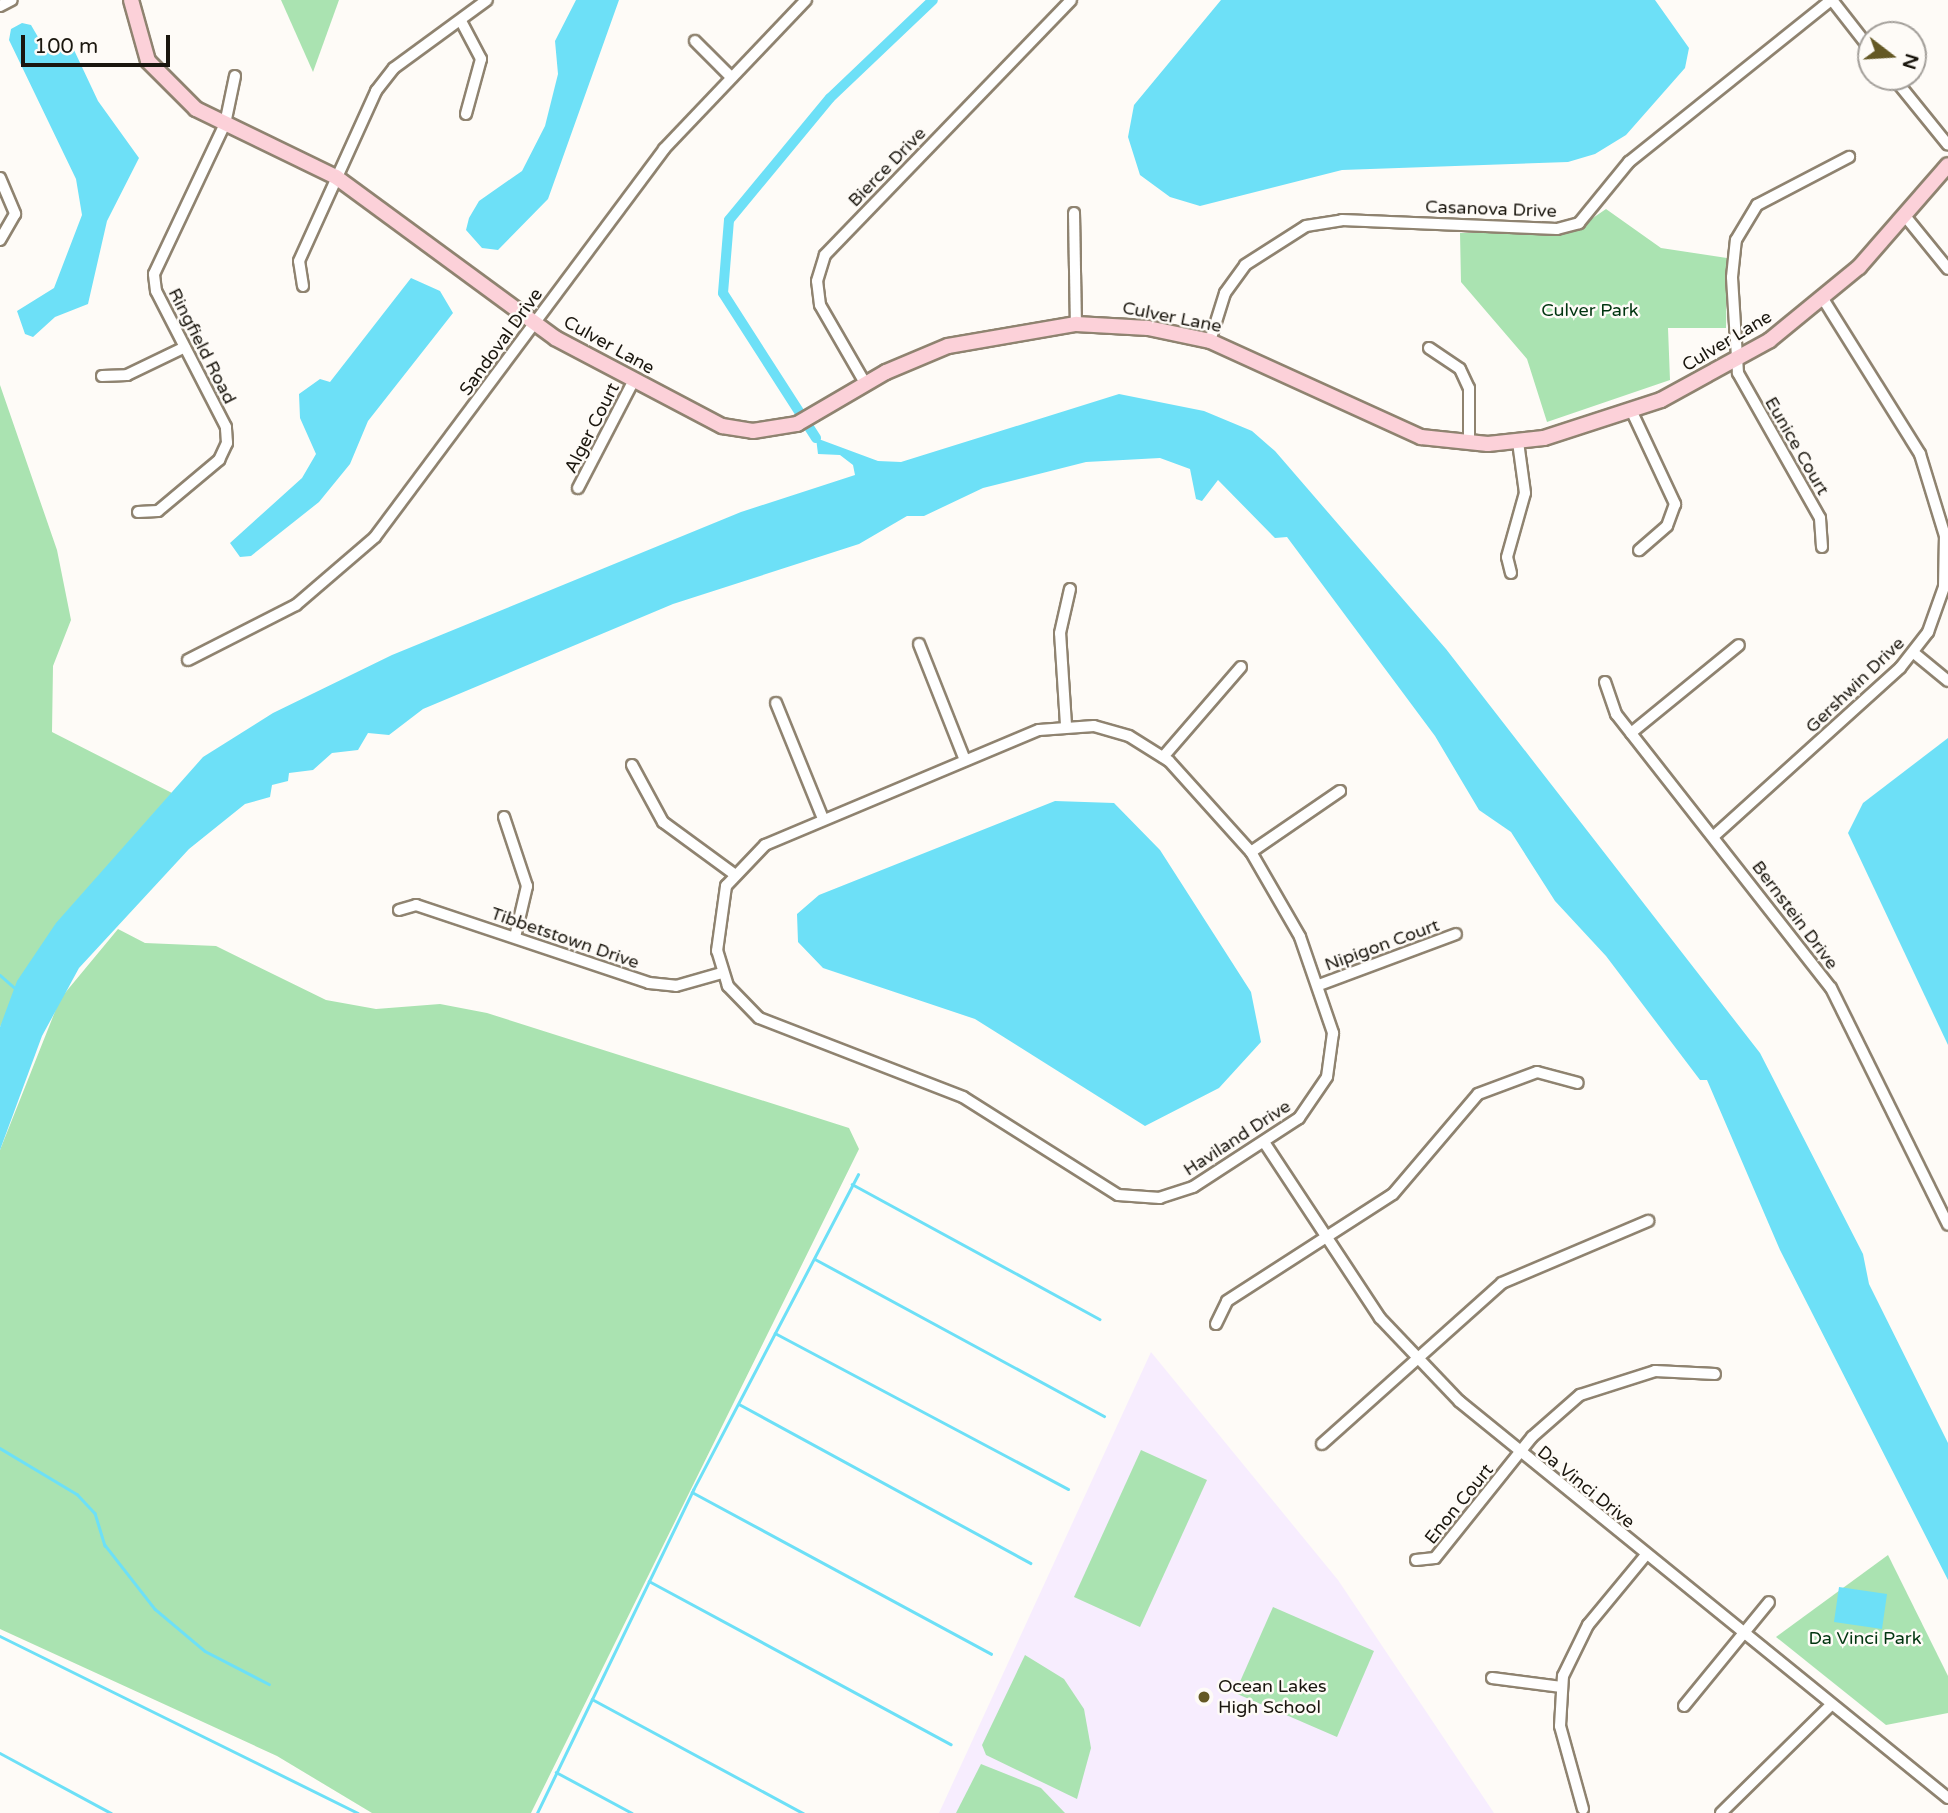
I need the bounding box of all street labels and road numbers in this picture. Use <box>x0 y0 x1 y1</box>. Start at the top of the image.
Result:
street label: Bierce Drive <box>844 123 930 211</box>
street label: Casanova Drive <box>1425 196 1557 222</box>
street label: Sandoval Drive <box>455 284 547 400</box>
street label: Ringfield Road <box>164 285 240 407</box>
street label: Culver Lane <box>1121 297 1223 337</box>
street label: Culver Lane <box>1678 306 1776 376</box>
street label: Culver Lane <box>560 311 658 379</box>
street label: Alger Court <box>560 379 624 477</box>
street label: Eunice Court <box>1760 393 1834 499</box>
street label: Gershwin Drive <box>1801 632 1909 738</box>
street label: Bernstein Drive <box>1747 856 1843 974</box>
street label: Tibbetstown Drive <box>488 902 642 974</box>
street label: Nipigon Court <box>1322 914 1442 976</box>
street label: Haviland Drive <box>1179 1095 1295 1181</box>
street label: Da Vinci Drive <box>1533 1441 1639 1533</box>
street label: Enon Court <box>1420 1460 1498 1548</box>

